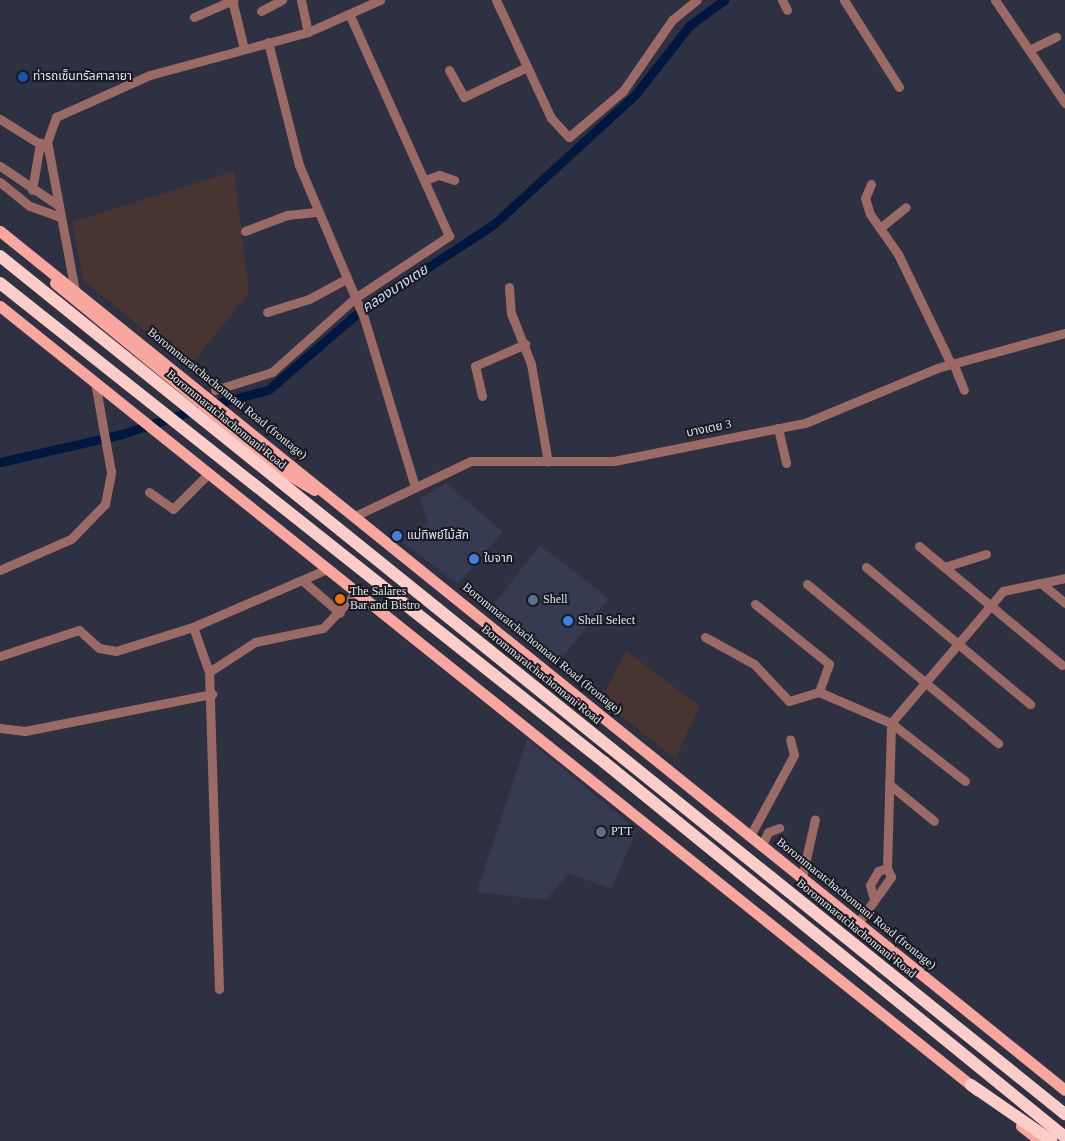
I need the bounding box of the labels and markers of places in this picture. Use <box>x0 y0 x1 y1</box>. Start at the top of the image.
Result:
place label: ท่ารถเซ็นทรัลศาลายา <box>33 70 132 84</box>
marker: ท่ารถเซ็นทรัลศาลายา <box>17 71 29 83</box>
place label: แม่ทิพย์ไม้สัก <box>407 529 469 543</box>
marker: แม่ทิพย์ไม้สัก <box>391 530 403 542</box>
place label: ใบจาก <box>484 552 513 566</box>
marker: ใบจาก <box>468 553 480 565</box>
place label: The Salares Bar and Bistro <box>350 585 420 613</box>
marker: The Salares Bar and Bistro <box>334 593 346 605</box>
place label: Shell <box>543 593 568 607</box>
marker: Shell <box>527 594 539 606</box>
place label: Shell Select <box>578 614 635 628</box>
marker: Shell Select <box>562 615 574 627</box>
place label: PTT <box>611 825 632 839</box>
marker: PTT <box>595 826 607 838</box>

